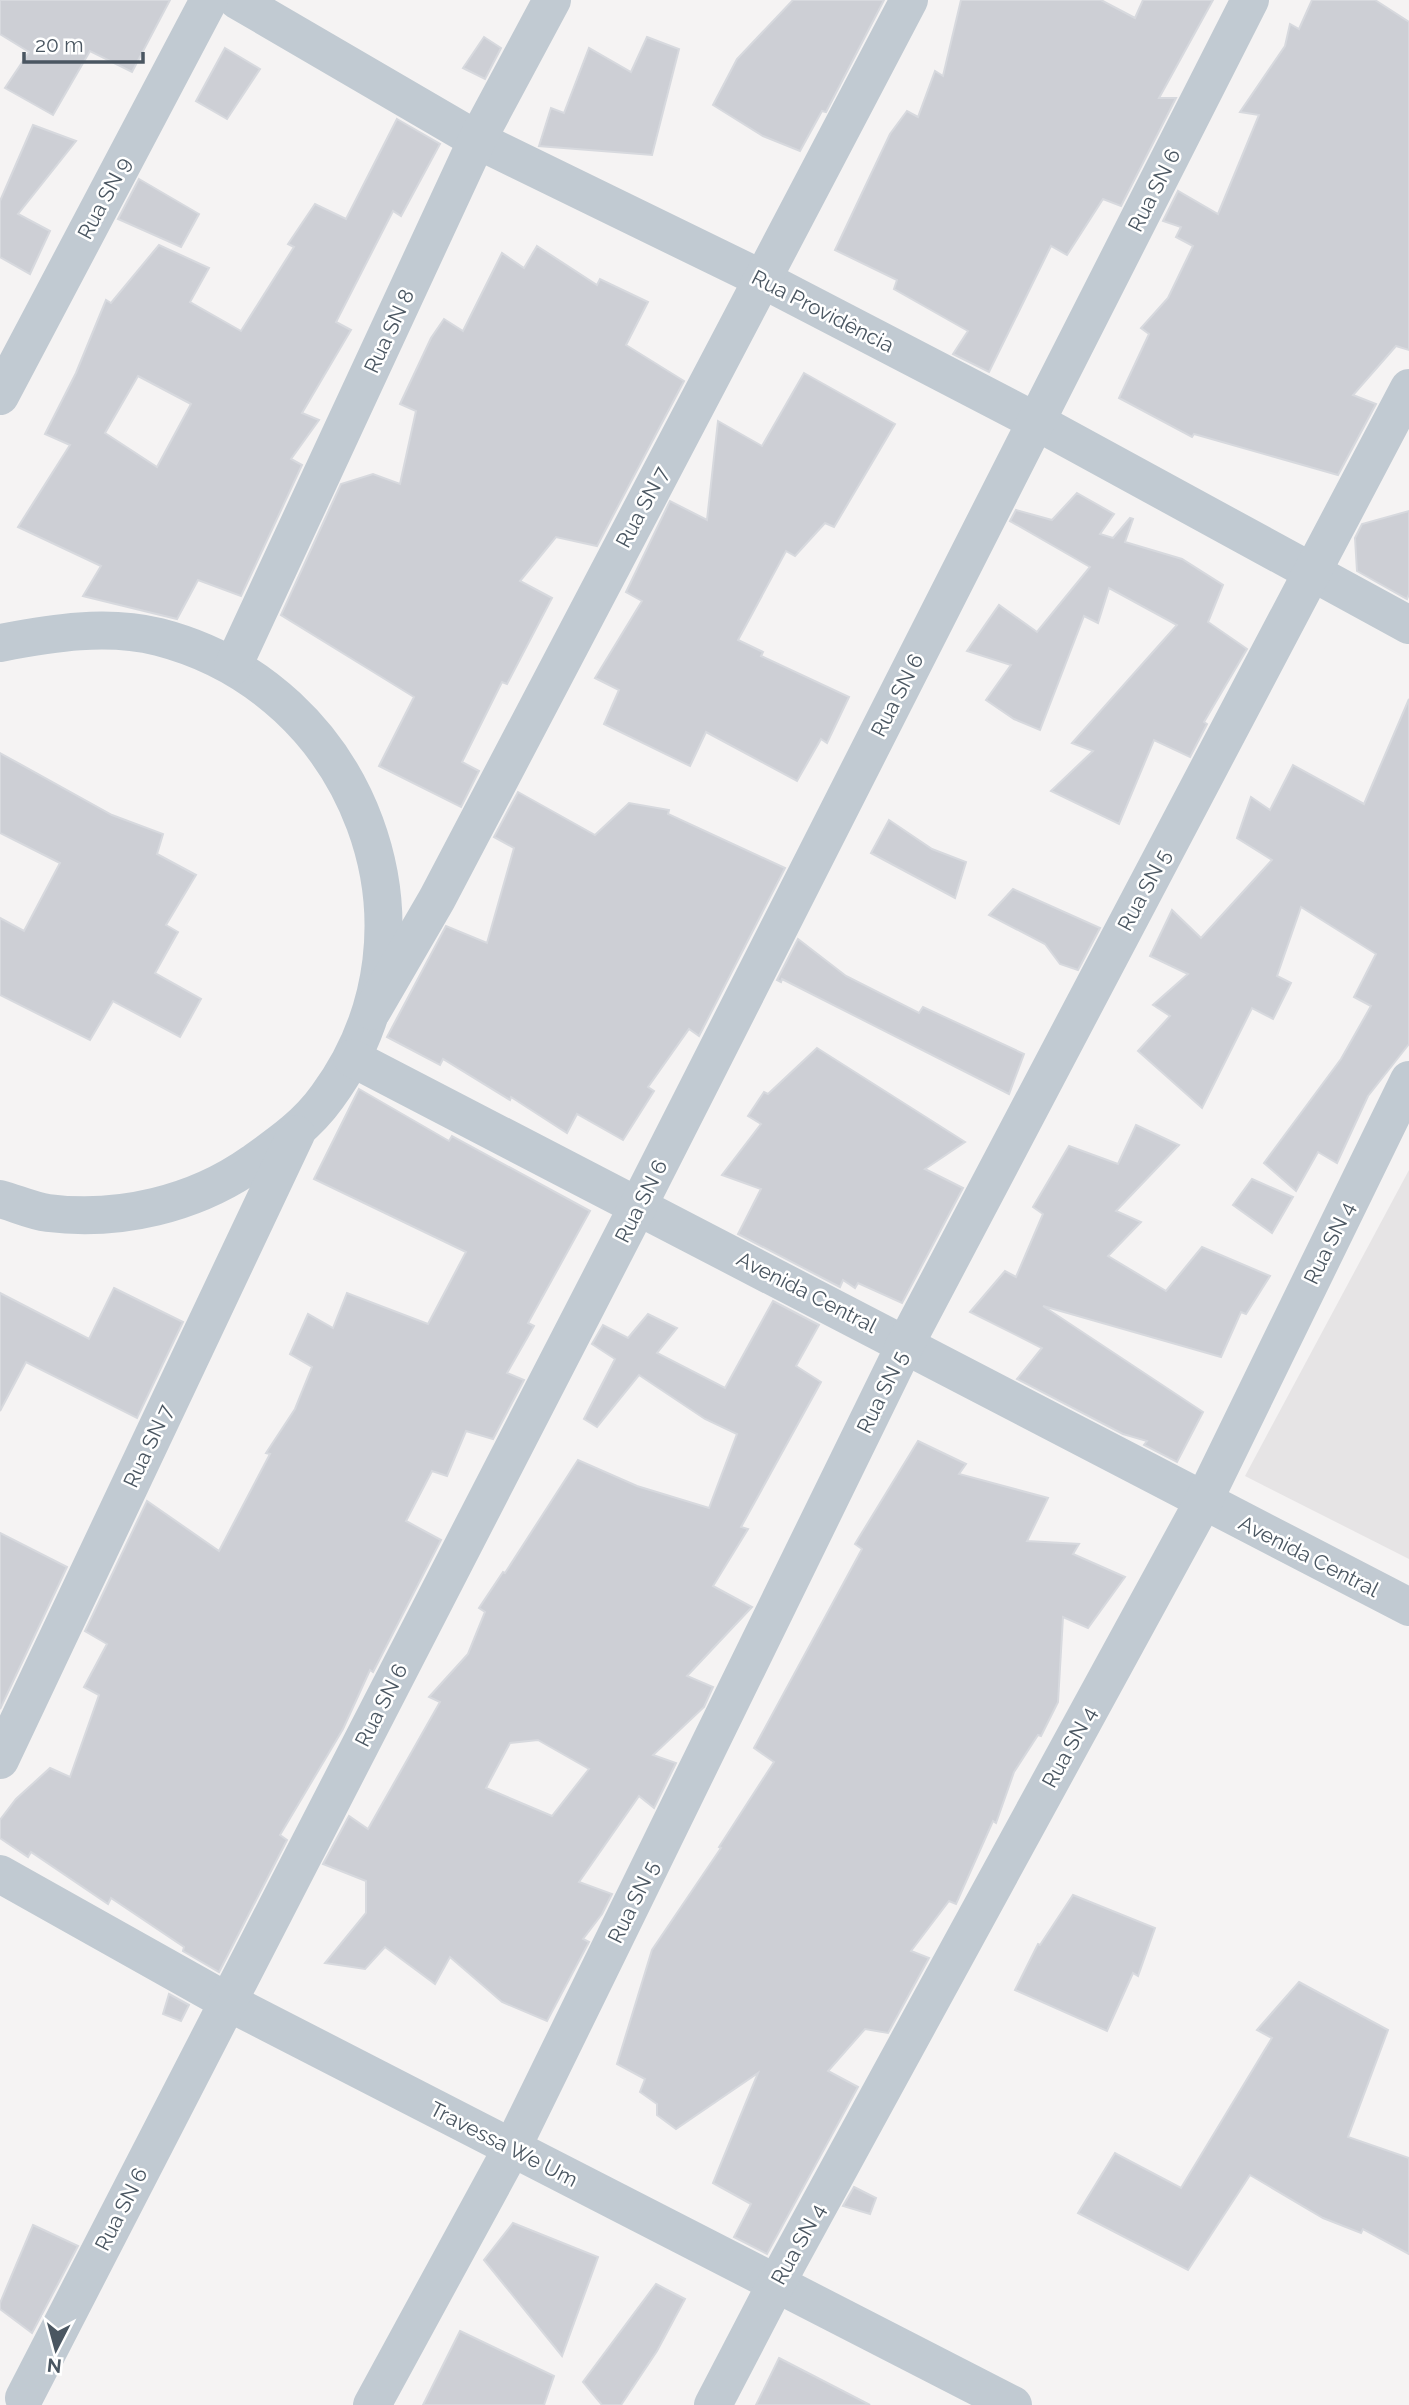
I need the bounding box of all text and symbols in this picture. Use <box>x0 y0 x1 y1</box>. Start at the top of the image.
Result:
scale bar <box>24 21 144 65</box>
text: 20 m <box>35 32 83 57</box>
street label: Rua SN 6 <box>1122 144 1186 236</box>
street label: Rua SN 9 <box>72 153 136 243</box>
street label: Rua Providência <box>748 264 898 358</box>
street label: Rua SN 8 <box>359 285 419 377</box>
street label: Rua SN 7 <box>610 461 674 552</box>
street label: Rua SN 6 <box>865 649 929 741</box>
street label: Rua SN 5 <box>1112 845 1176 935</box>
street label: Rua SN 6 <box>609 1155 673 1247</box>
street label: Rua SN 4 <box>1298 1198 1360 1288</box>
street label: Avenida Central <box>733 1246 881 1338</box>
street label: Rua SN 5 <box>851 1347 913 1437</box>
street label: Rua SN 7 <box>118 1400 178 1491</box>
street label: Avenida Central <box>1235 1510 1383 1602</box>
street label: Rua SN 6 <box>349 1659 413 1751</box>
street label: Rua SN 4 <box>1037 1702 1101 1792</box>
street label: Rua SN 5 <box>602 1857 664 1947</box>
street label: Travessa We Um <box>426 2096 582 2192</box>
street label: Rua SN 6 <box>89 2163 153 2255</box>
street label: Rua SN 4 <box>766 2199 830 2289</box>
north arrow <box>21 2314 91 2384</box>
text: N <box>46 2354 63 2378</box>

